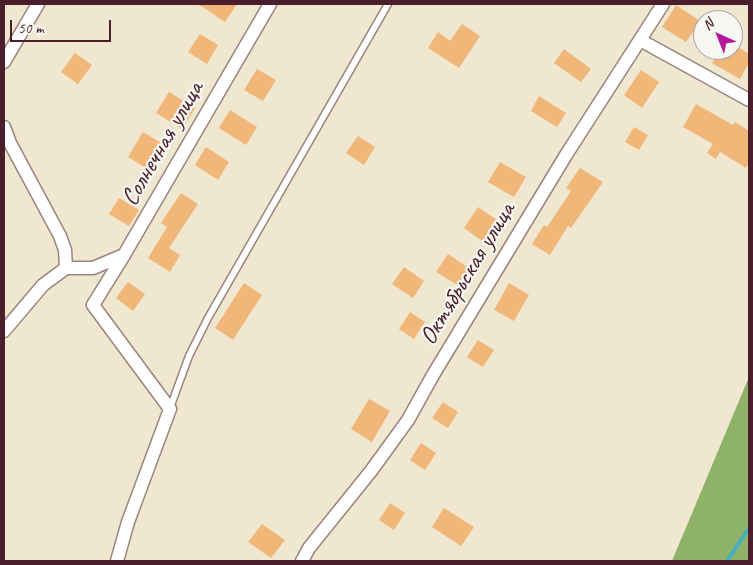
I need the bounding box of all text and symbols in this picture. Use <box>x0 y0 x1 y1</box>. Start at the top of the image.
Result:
scale bar <box>12 10 114 42</box>
north arrow <box>693 10 743 60</box>
text: N <box>699 15 717 34</box>
text: 50 m <box>18 19 44 38</box>
street label: Солнечная улица <box>115 76 211 212</box>
street label: Октябрьская улица <box>414 197 522 351</box>

